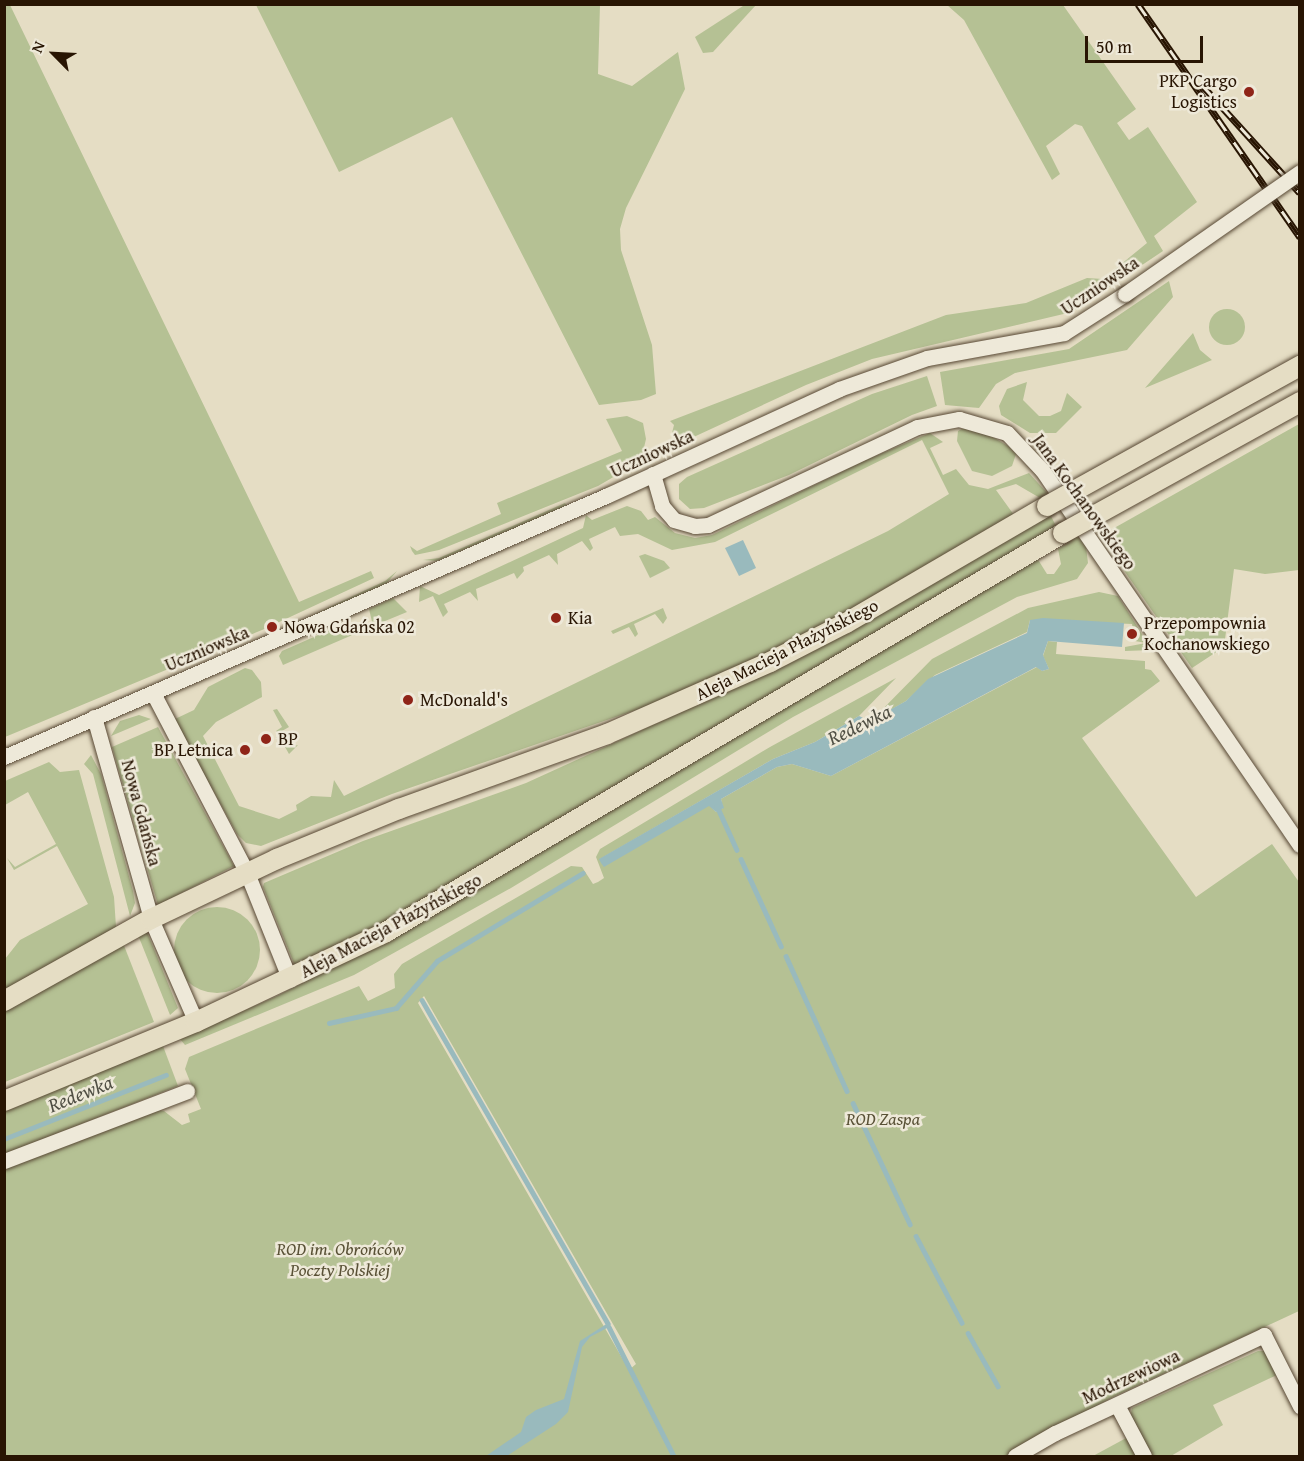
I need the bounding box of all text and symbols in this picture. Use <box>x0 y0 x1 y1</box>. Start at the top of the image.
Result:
north arrow <box>24 24 84 84</box>
scale bar <box>1088 24 1206 62</box>
text: 50 m <box>1096 33 1132 60</box>
text: N <box>24 37 51 56</box>
place label: PKP Cargo Logistics <box>1159 71 1237 113</box>
marker: PKP Cargo Logistics <box>1242 85 1256 99</box>
street label: Uczniowska <box>1057 252 1143 320</box>
street label: Uczniowska <box>607 425 697 483</box>
street label: Jana Kochanowskiego <box>1027 430 1141 574</box>
street label: Aleja Macieja Płażyńskiego <box>692 595 882 705</box>
place label: Kia <box>568 607 592 629</box>
marker: Kia <box>549 611 563 625</box>
place label: Przepompownia Kochanowskiego <box>1144 613 1270 656</box>
place label: Nowa Gdańska 02 <box>284 616 415 638</box>
marker: Nowa Gdańska 02 <box>265 620 279 634</box>
street label: Uczniowska <box>162 622 252 676</box>
marker: Przepompownia Kochanowskiego <box>1125 627 1139 641</box>
place label: McDonald's <box>420 689 508 711</box>
marker: McDonald's <box>401 693 415 707</box>
water label: Redewka <box>823 698 895 750</box>
place label: BP <box>278 728 298 750</box>
marker: BP <box>259 732 273 746</box>
place label: BP Letnica <box>154 739 233 761</box>
marker: BP Letnica <box>238 743 252 757</box>
street label: Nowa Gdańska <box>116 757 166 869</box>
street label: Aleja Macieja Płażyńskiego <box>297 869 485 983</box>
water label: Redewka <box>44 1069 116 1117</box>
park label: ROD Zaspa <box>846 1108 920 1130</box>
park label: ROD im. Obrońców Poczty Polskiej <box>276 1239 404 1282</box>
street label: Modrzewiowa <box>1079 1345 1183 1409</box>

